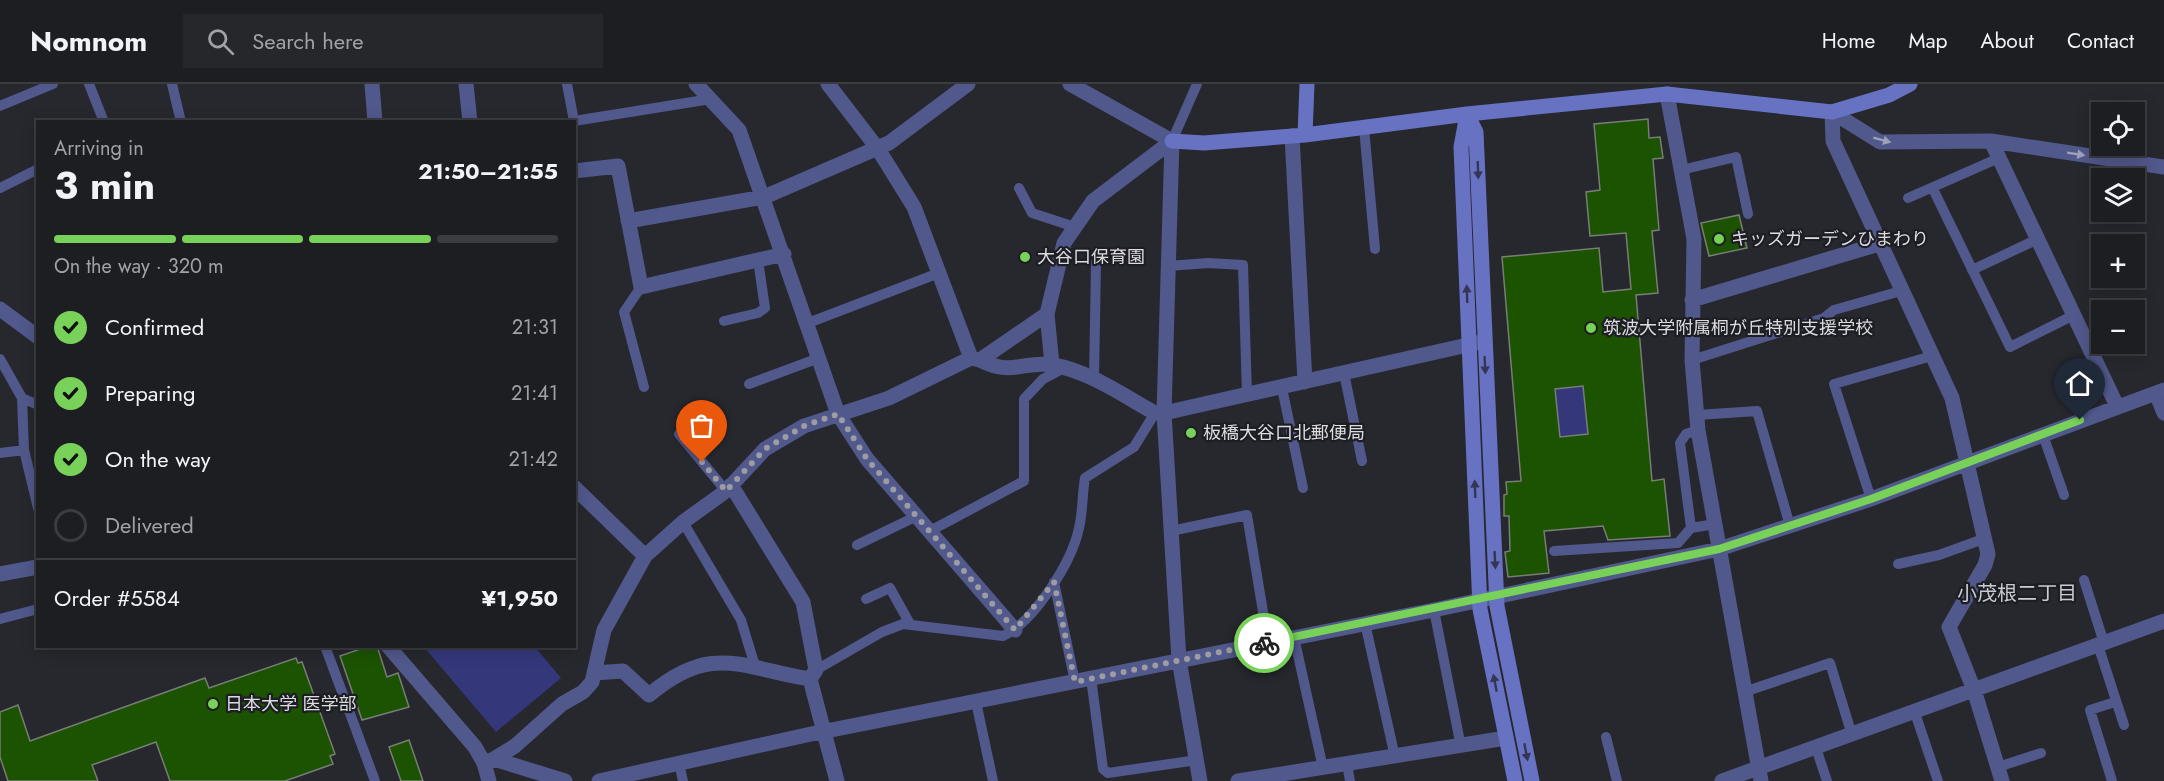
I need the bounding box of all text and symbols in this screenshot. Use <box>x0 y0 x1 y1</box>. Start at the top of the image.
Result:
search box <box>183 14 603 68</box>
text: Nomnom <box>30 21 147 62</box>
icon: search <box>204 25 237 58</box>
text: Search here <box>252 25 364 57</box>
text: Home <box>1822 26 1875 56</box>
text: Map <box>1908 26 1948 56</box>
text: About <box>1981 26 2034 56</box>
text: Contact <box>2067 26 2134 56</box>
map controls <box>2091 102 2145 354</box>
button: locate <box>2091 102 2145 156</box>
text: Arriving in <box>54 134 144 163</box>
one-way arrow <box>1873 136 1892 146</box>
one-way arrow <box>2066 149 2085 158</box>
text: 21:50–21:55 <box>418 155 558 187</box>
text: 3 min <box>54 157 155 214</box>
one-way arrow <box>1473 161 1482 180</box>
button: layers <box>2091 168 2145 222</box>
place label: キッズガーデンひまわり <box>1731 226 1929 252</box>
marker: キッズガーデンひまわり <box>1712 232 1726 246</box>
button: + <box>2091 234 2145 288</box>
place label: 大谷口保育園 <box>1037 244 1145 270</box>
marker: 大谷口保育園 <box>1018 250 1032 264</box>
text: On the way · 320 m <box>54 252 224 281</box>
one-way arrow <box>1463 285 1472 304</box>
button: − <box>2091 300 2145 354</box>
icon: check <box>54 311 87 344</box>
text: Confirmed <box>105 311 204 343</box>
text: 21:31 <box>512 313 558 342</box>
place label: 筑波大学附属桐が丘特別支援学校 <box>1603 315 1873 341</box>
marker: 筑波大学附属桐が丘特別支援学校 <box>1584 321 1598 335</box>
one-way arrow <box>1480 356 1489 375</box>
pin <box>2054 358 2105 420</box>
icon: home <box>2063 367 2096 400</box>
icon: check <box>54 377 87 410</box>
text: Preparing <box>105 377 196 409</box>
text: 21:41 <box>511 379 558 408</box>
pin <box>676 400 727 462</box>
icon: bag <box>685 409 718 442</box>
place label: 板橋大谷口北郵便局 <box>1203 420 1365 446</box>
marker: 板橋大谷口北郵便局 <box>1184 426 1198 440</box>
icon: check <box>54 443 87 476</box>
text: On the way <box>105 443 210 475</box>
text: 21:42 <box>509 445 558 474</box>
one-way arrow <box>1471 480 1480 499</box>
text: Delivered <box>105 509 194 541</box>
one-way arrow <box>1490 550 1499 569</box>
district label: 小茂根二丁目 <box>1957 579 2077 608</box>
text: Order #5584 <box>54 582 180 614</box>
text: ¥1,950 <box>481 582 558 614</box>
courier <box>1234 613 1294 673</box>
icon: bike <box>1248 627 1281 660</box>
one-way arrow <box>1490 673 1499 692</box>
place label: 日本大学 医学部 <box>225 691 356 717</box>
marker: 日本大学 医学部 <box>206 697 220 711</box>
one-way arrow <box>1522 743 1531 762</box>

